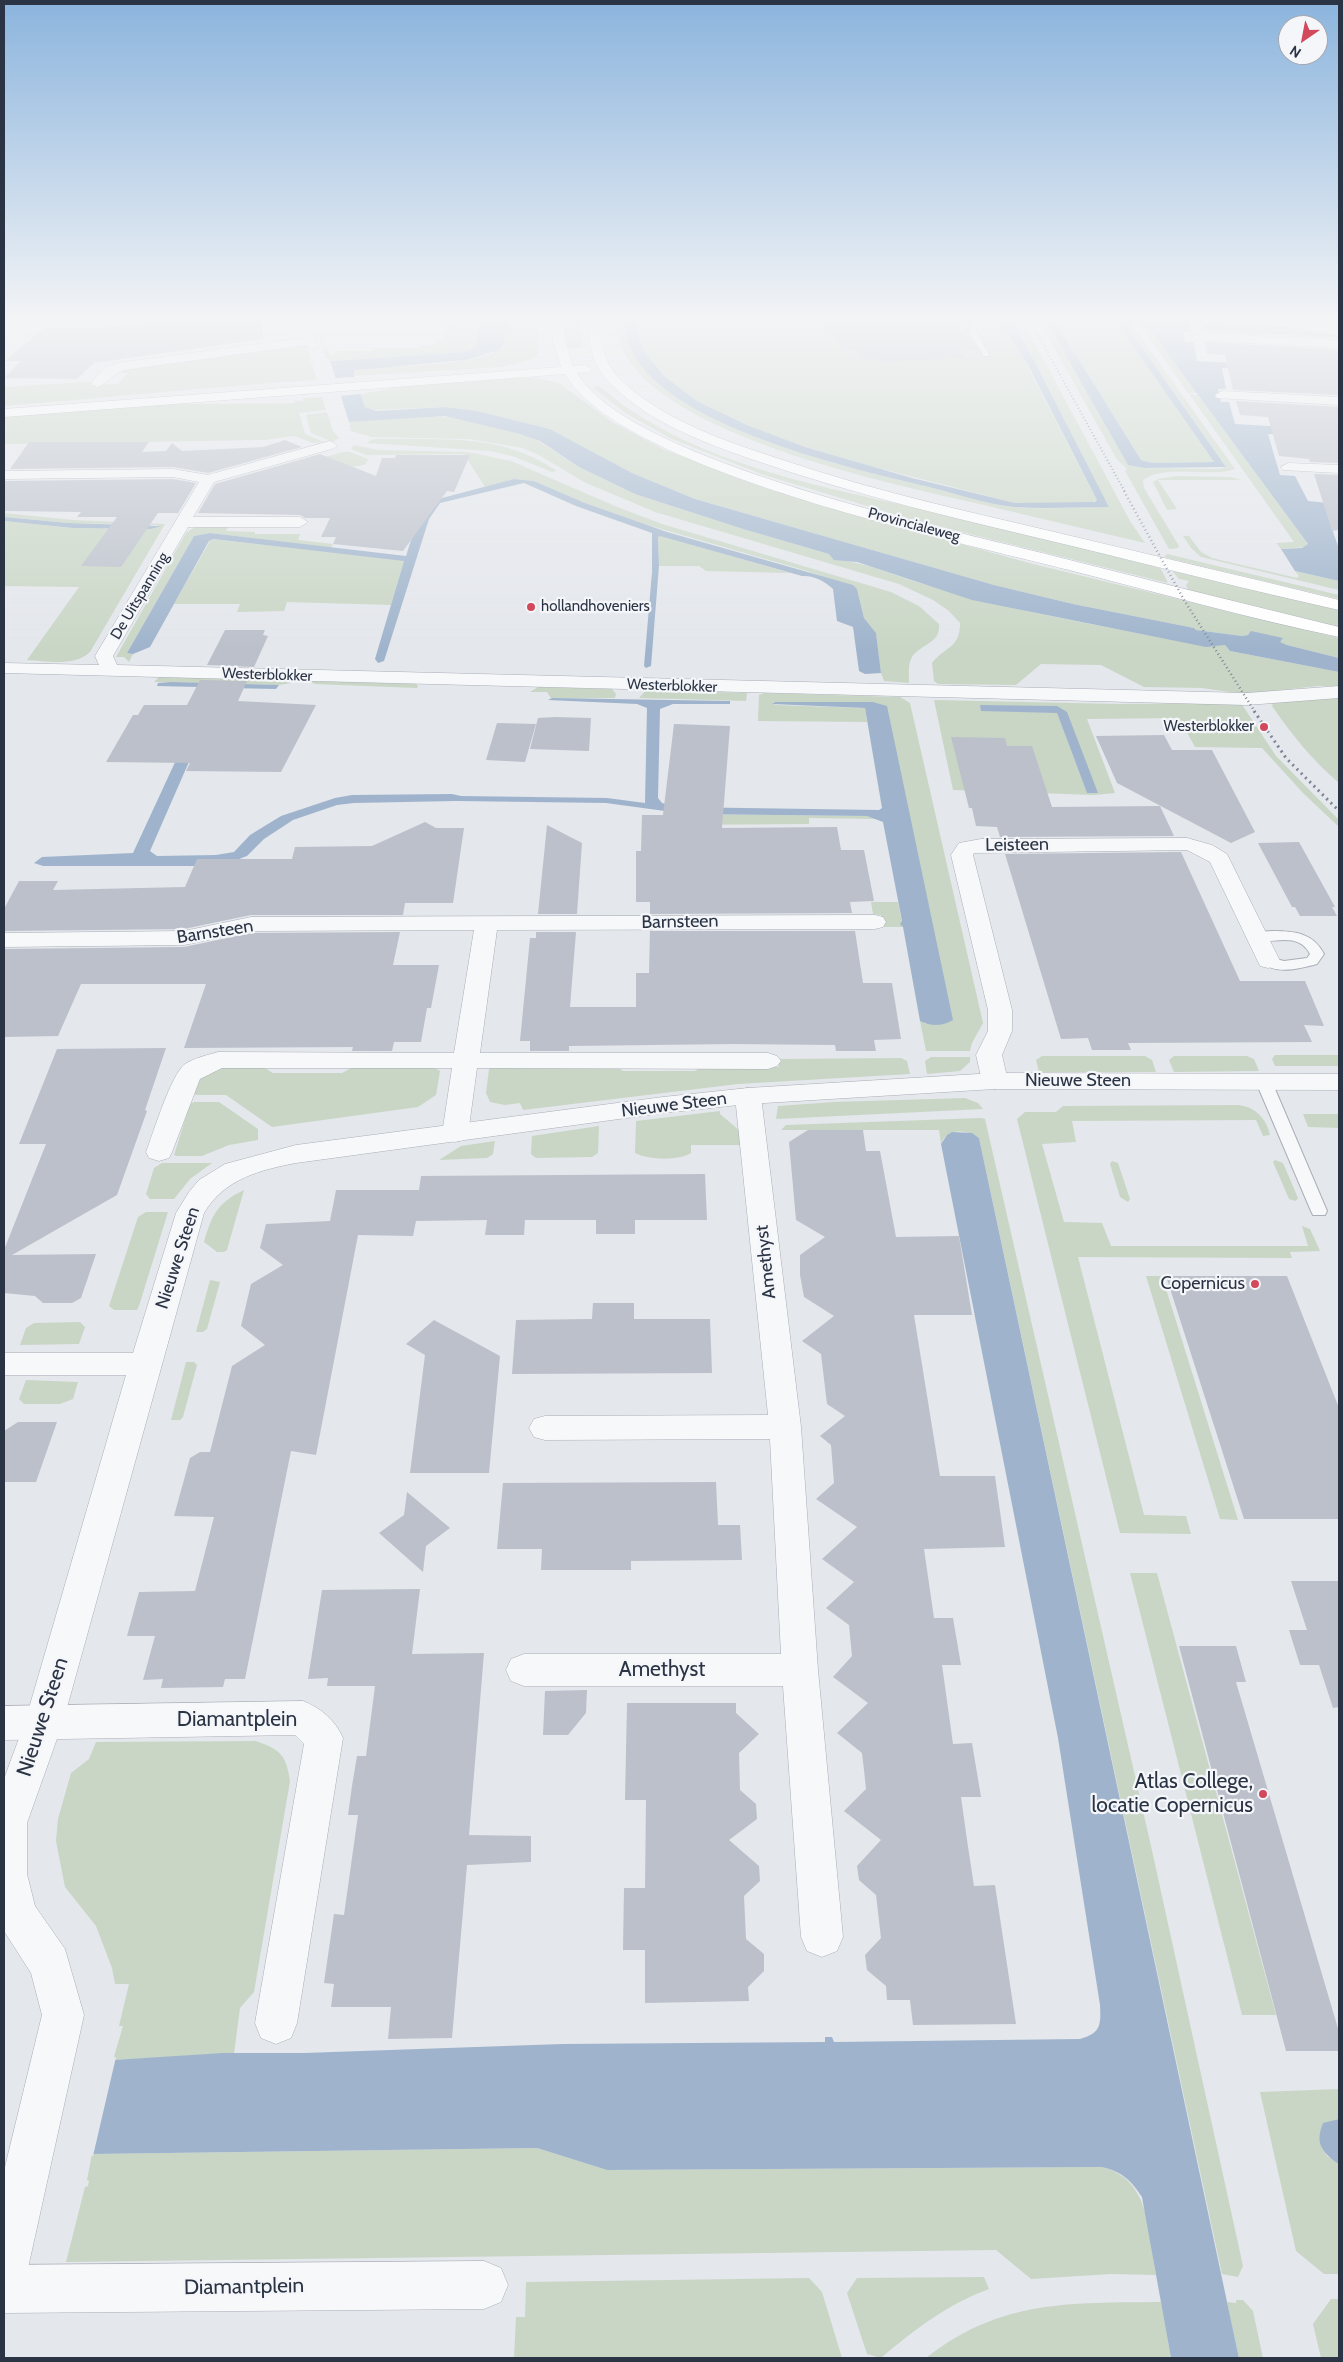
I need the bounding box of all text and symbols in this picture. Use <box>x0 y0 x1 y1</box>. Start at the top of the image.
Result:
north arrow <box>1278 15 1328 65</box>
text: N <box>1286 41 1304 62</box>
street label: Provincialeweg <box>866 504 962 546</box>
street label: De Uitspanning <box>107 549 173 643</box>
place label: hollandhoveniers <box>541 598 650 616</box>
marker: hollandhoveniers <box>525 601 537 613</box>
street label: Westerblokker <box>221 664 313 686</box>
street label: Westerblokker <box>626 675 718 697</box>
place label: Westerblokker <box>1164 718 1254 736</box>
marker: Westerblokker <box>1258 721 1270 733</box>
street label: Leisteen <box>985 834 1049 856</box>
street label: Barnsteen <box>641 911 719 933</box>
street label: Barnsteen <box>175 915 255 949</box>
street label: Nieuwe Steen <box>1025 1070 1131 1092</box>
street label: Nieuwe Steen <box>620 1088 728 1122</box>
street label: Nieuwe Steen <box>151 1204 205 1312</box>
street label: Amethyst <box>751 1224 781 1300</box>
place label: Copernicus <box>1160 1273 1245 1295</box>
marker: Copernicus <box>1249 1278 1261 1290</box>
street label: Nieuwe Steen <box>12 1654 74 1780</box>
street label: Amethyst <box>619 1657 705 1683</box>
street label: Diamantplein <box>177 1707 297 1733</box>
place label: Atlas College, locatie Copernicus <box>1091 1769 1253 1819</box>
marker: Atlas College, locatie Copernicus <box>1257 1788 1269 1800</box>
street label: Diamantplein <box>184 2273 304 2301</box>

